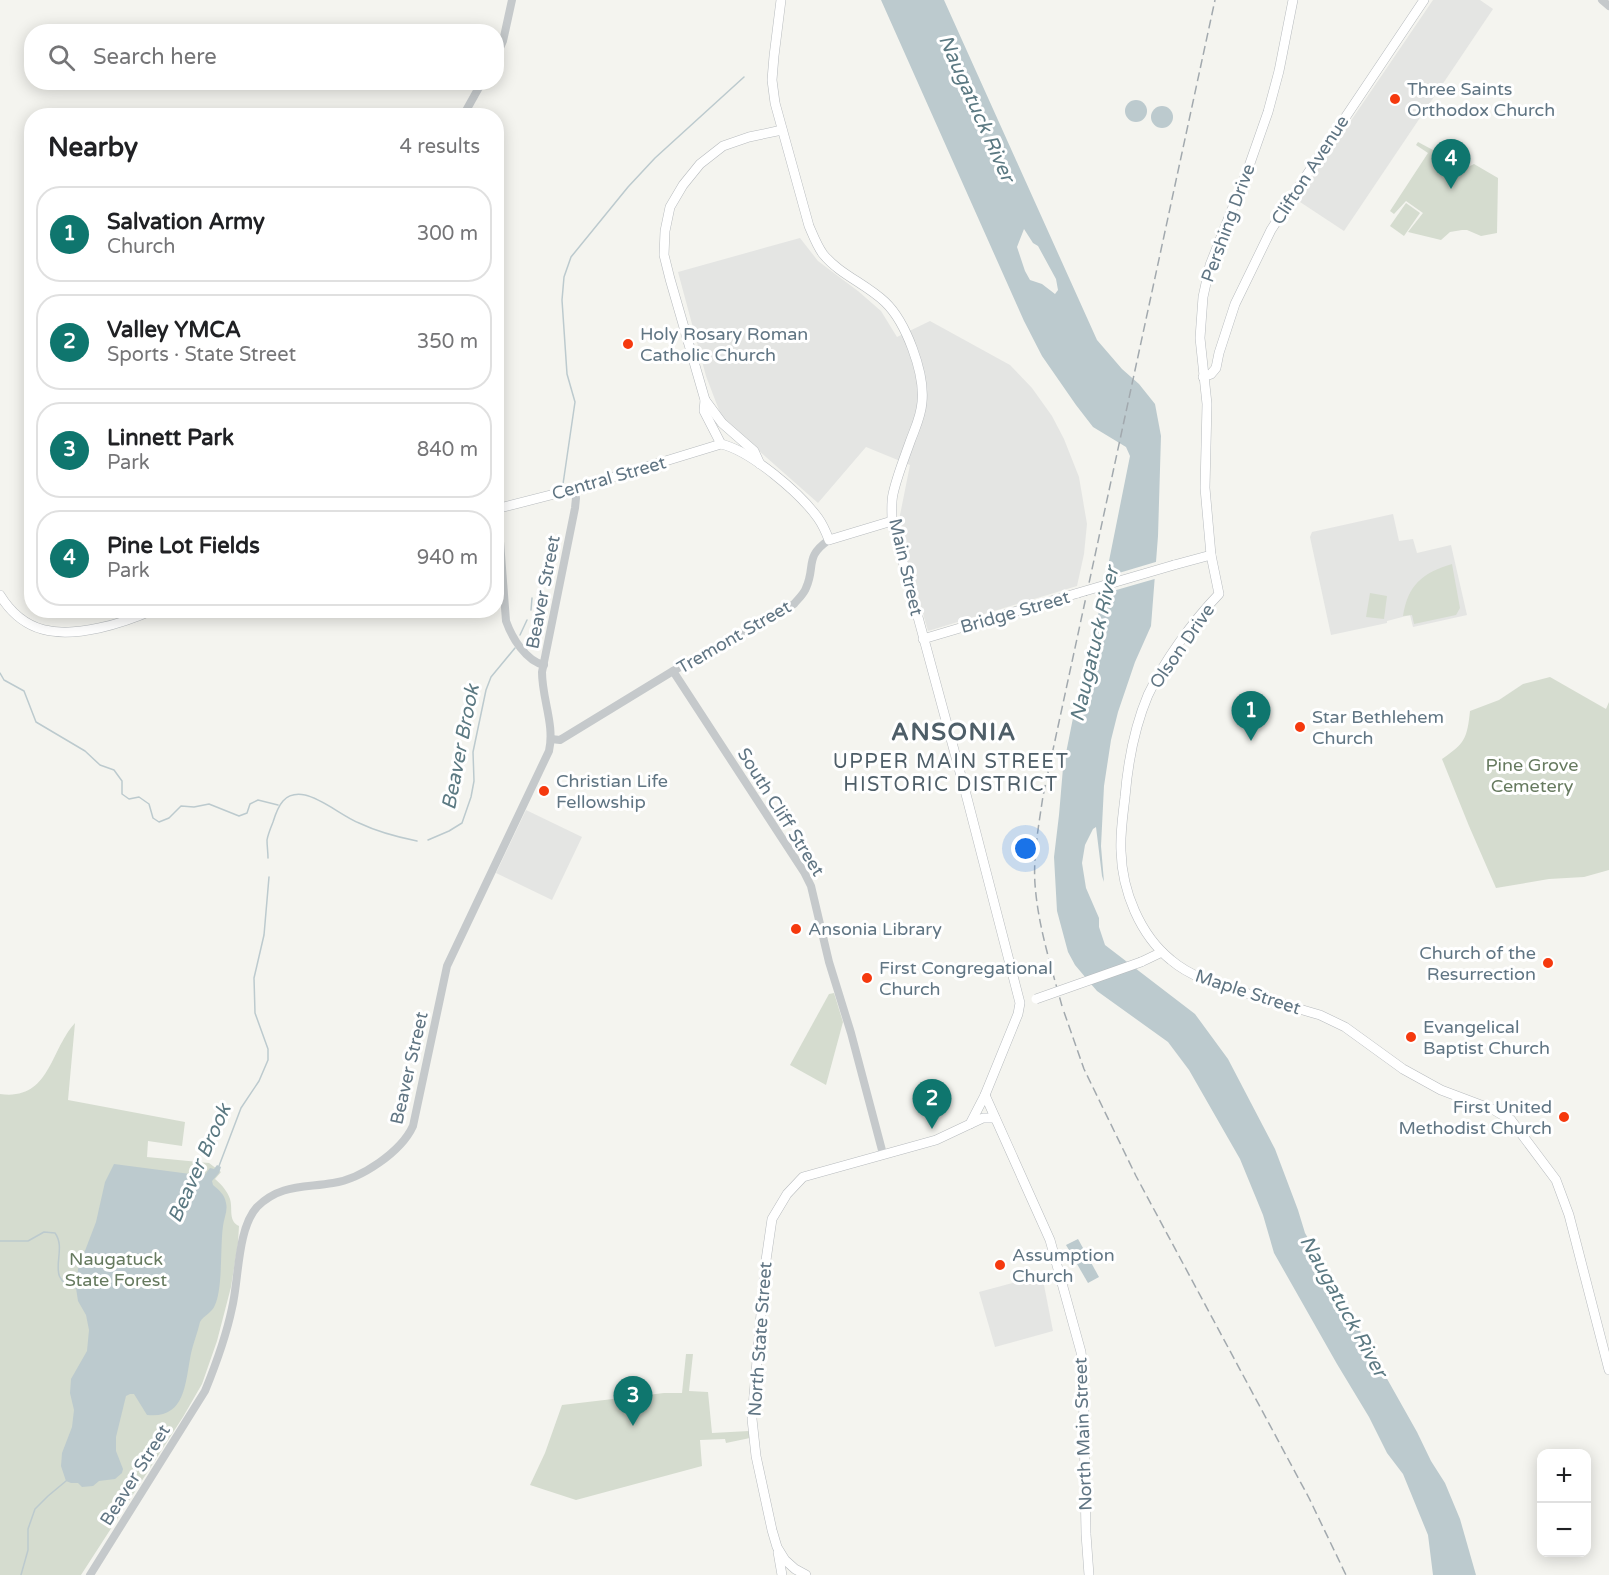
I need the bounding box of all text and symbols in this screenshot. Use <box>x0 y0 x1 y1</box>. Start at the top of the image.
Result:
search box <box>24 24 504 90</box>
water label: Naugatuck River <box>933 31 1020 188</box>
icon: search <box>45 41 78 74</box>
text: Search here <box>93 44 217 70</box>
place label: Three Saints Orthodox Church <box>1407 78 1555 121</box>
marker: Three Saints Orthodox Church <box>1388 92 1402 106</box>
street label: Clifton Avenue <box>1266 111 1354 229</box>
text: Nearby <box>48 132 138 163</box>
text: 4 results <box>400 135 480 159</box>
pin: 4 <box>1432 140 1470 189</box>
street label: Pershing Drive <box>1196 161 1260 285</box>
text: Salvation Army <box>107 209 265 235</box>
text: 1 <box>63 222 76 246</box>
text: 300 m <box>417 222 478 246</box>
text: Church <box>107 235 175 259</box>
text: Valley YMCA <box>107 317 241 343</box>
place label: Holy Rosary Roman Catholic Church <box>640 323 808 366</box>
text: 2 <box>63 330 76 354</box>
text: 350 m <box>417 330 478 354</box>
marker: Holy Rosary Roman Catholic Church <box>621 337 635 351</box>
text: Sports · State Street <box>107 343 296 367</box>
text: Linnett Park <box>107 425 234 451</box>
text: 3 <box>63 438 76 462</box>
text: 840 m <box>417 438 478 462</box>
text: Park <box>107 451 150 475</box>
street label: Central Street <box>549 451 669 505</box>
street label: Main Street <box>884 516 928 618</box>
text: Pine Lot Fields <box>107 533 260 559</box>
street label: Beaver Street <box>521 533 565 651</box>
text: 4 <box>63 546 76 570</box>
text: 940 m <box>417 546 478 570</box>
text: Park <box>107 559 150 583</box>
water label: Naugatuck River <box>1065 562 1125 724</box>
street label: Bridge Street <box>958 586 1072 638</box>
street label: Tremont Street <box>673 595 795 679</box>
street label: Olson Drive <box>1145 599 1219 693</box>
water label: Beaver Brook <box>437 680 485 812</box>
pin: 1 <box>1232 692 1270 741</box>
place label: Star Bethlehem Church <box>1312 706 1444 749</box>
district label: ANSONIA <box>891 718 1017 747</box>
marker: Star Bethlehem Church <box>1293 720 1307 734</box>
street label: South Cliff Street <box>733 744 829 880</box>
district label: UPPER MAIN STREET HISTORIC DISTRICT <box>833 750 1069 797</box>
park label: Pine Grove Cemetery <box>1486 754 1578 797</box>
place label: Christian Life Fellowship <box>556 770 668 813</box>
marker: Christian Life Fellowship <box>537 784 551 798</box>
your location <box>1011 834 1040 863</box>
place label: Ansonia Library <box>808 918 942 940</box>
marker: Ansonia Library <box>789 922 803 936</box>
place label: Church of the Resurrection <box>1419 942 1536 985</box>
marker: Church of the Resurrection <box>1541 956 1555 970</box>
place label: First Congregational Church <box>879 957 1053 1000</box>
street label: Maple Street <box>1192 965 1304 1019</box>
marker: First Congregational Church <box>860 971 874 985</box>
street label: Beaver Street <box>385 1009 433 1127</box>
place label: Evangelical Baptist Church <box>1423 1016 1550 1059</box>
marker: Evangelical Baptist Church <box>1404 1030 1418 1044</box>
pin: 2 <box>912 1080 952 1129</box>
place label: First United Methodist Church <box>1398 1096 1552 1139</box>
water label: Beaver Brook <box>163 1099 238 1226</box>
marker: First United Methodist Church <box>1557 1110 1571 1124</box>
water label: Naugatuck River <box>1294 1231 1393 1384</box>
place label: Assumption Church <box>1012 1244 1115 1287</box>
park label: Naugatuck State Forest <box>65 1248 167 1291</box>
marker: Assumption Church <box>993 1258 1007 1272</box>
street label: North State Street <box>744 1261 776 1417</box>
street label: North Main Street <box>1069 1357 1097 1511</box>
pin: 3 <box>614 1376 652 1426</box>
street label: Beaver Street <box>95 1420 175 1530</box>
map controls <box>1537 1449 1591 1557</box>
button: + <box>1537 1449 1591 1503</box>
button: − <box>1537 1503 1591 1557</box>

